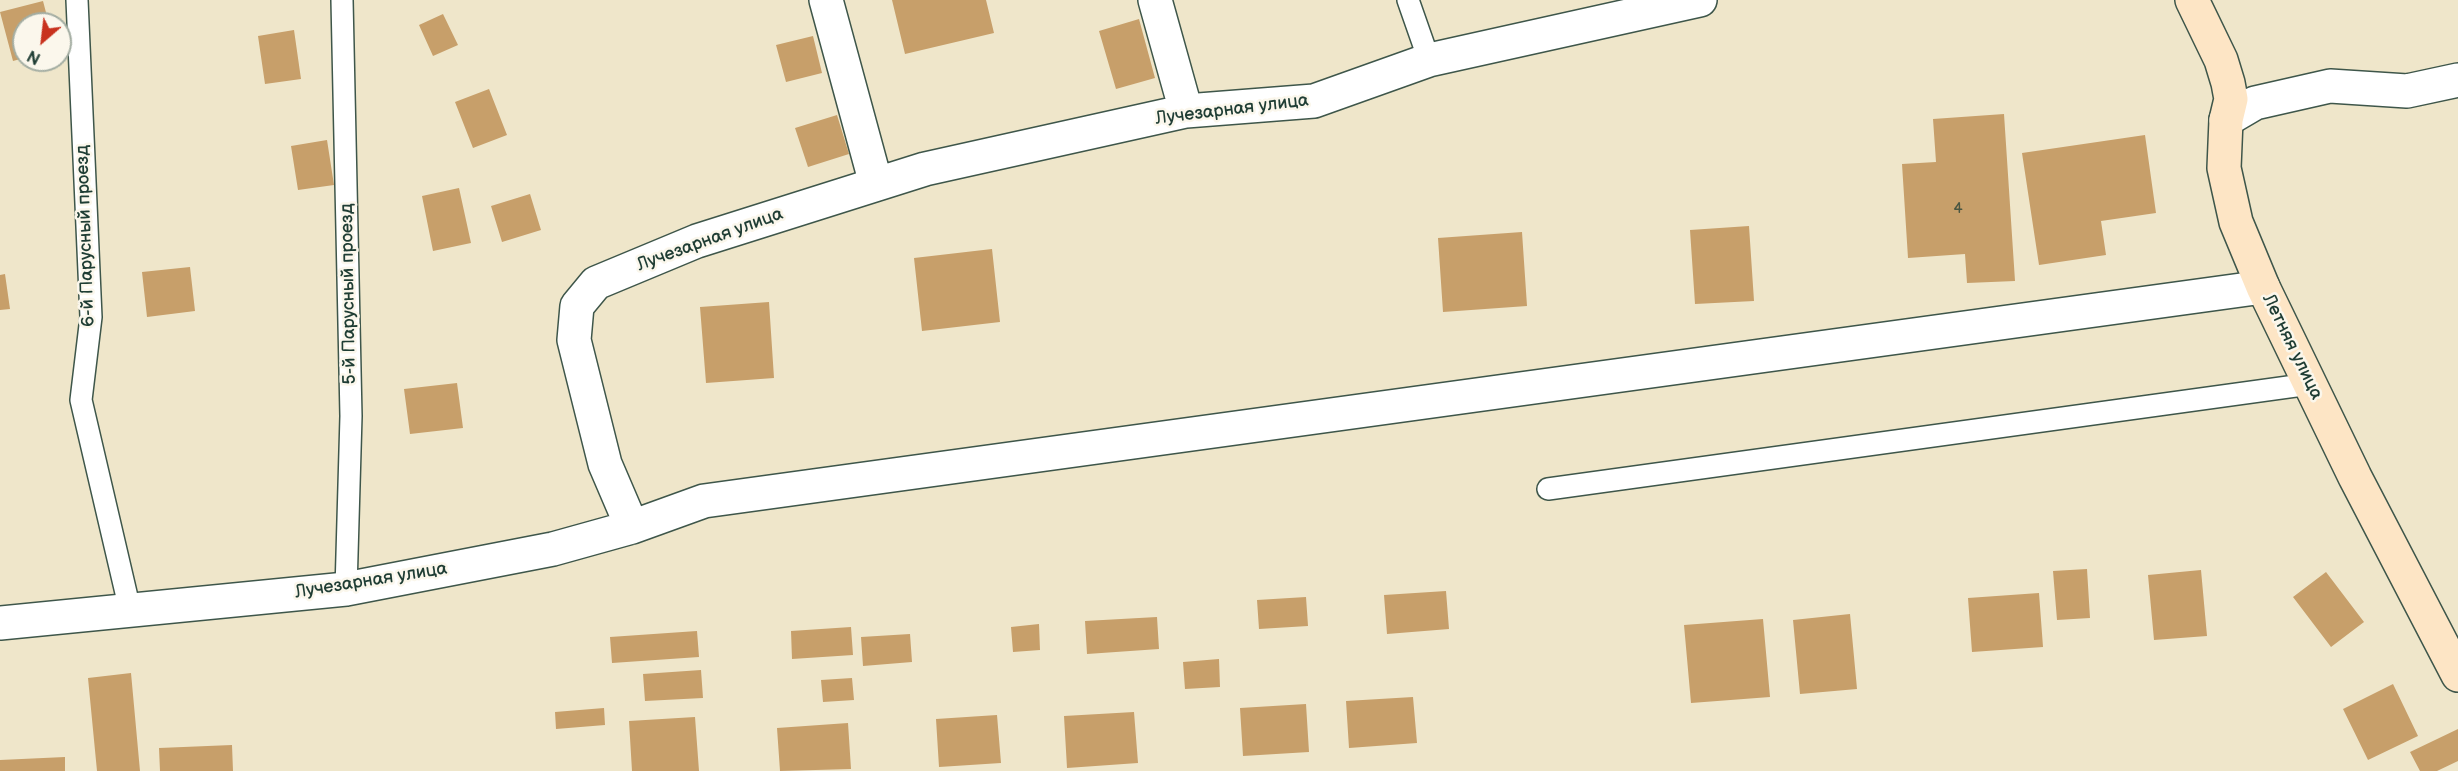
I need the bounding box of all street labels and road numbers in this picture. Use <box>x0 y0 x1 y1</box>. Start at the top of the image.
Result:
street label: Лучезарная улица <box>1154 90 1310 130</box>
street label: 6-й Парусный проезд <box>72 145 100 327</box>
street label: 5-й Парусный проезд <box>337 203 361 385</box>
street label: Лучезарная улица <box>634 204 786 276</box>
street label: Летняя улица <box>2257 291 2327 403</box>
street label: Лучезарная улица <box>293 558 449 604</box>

